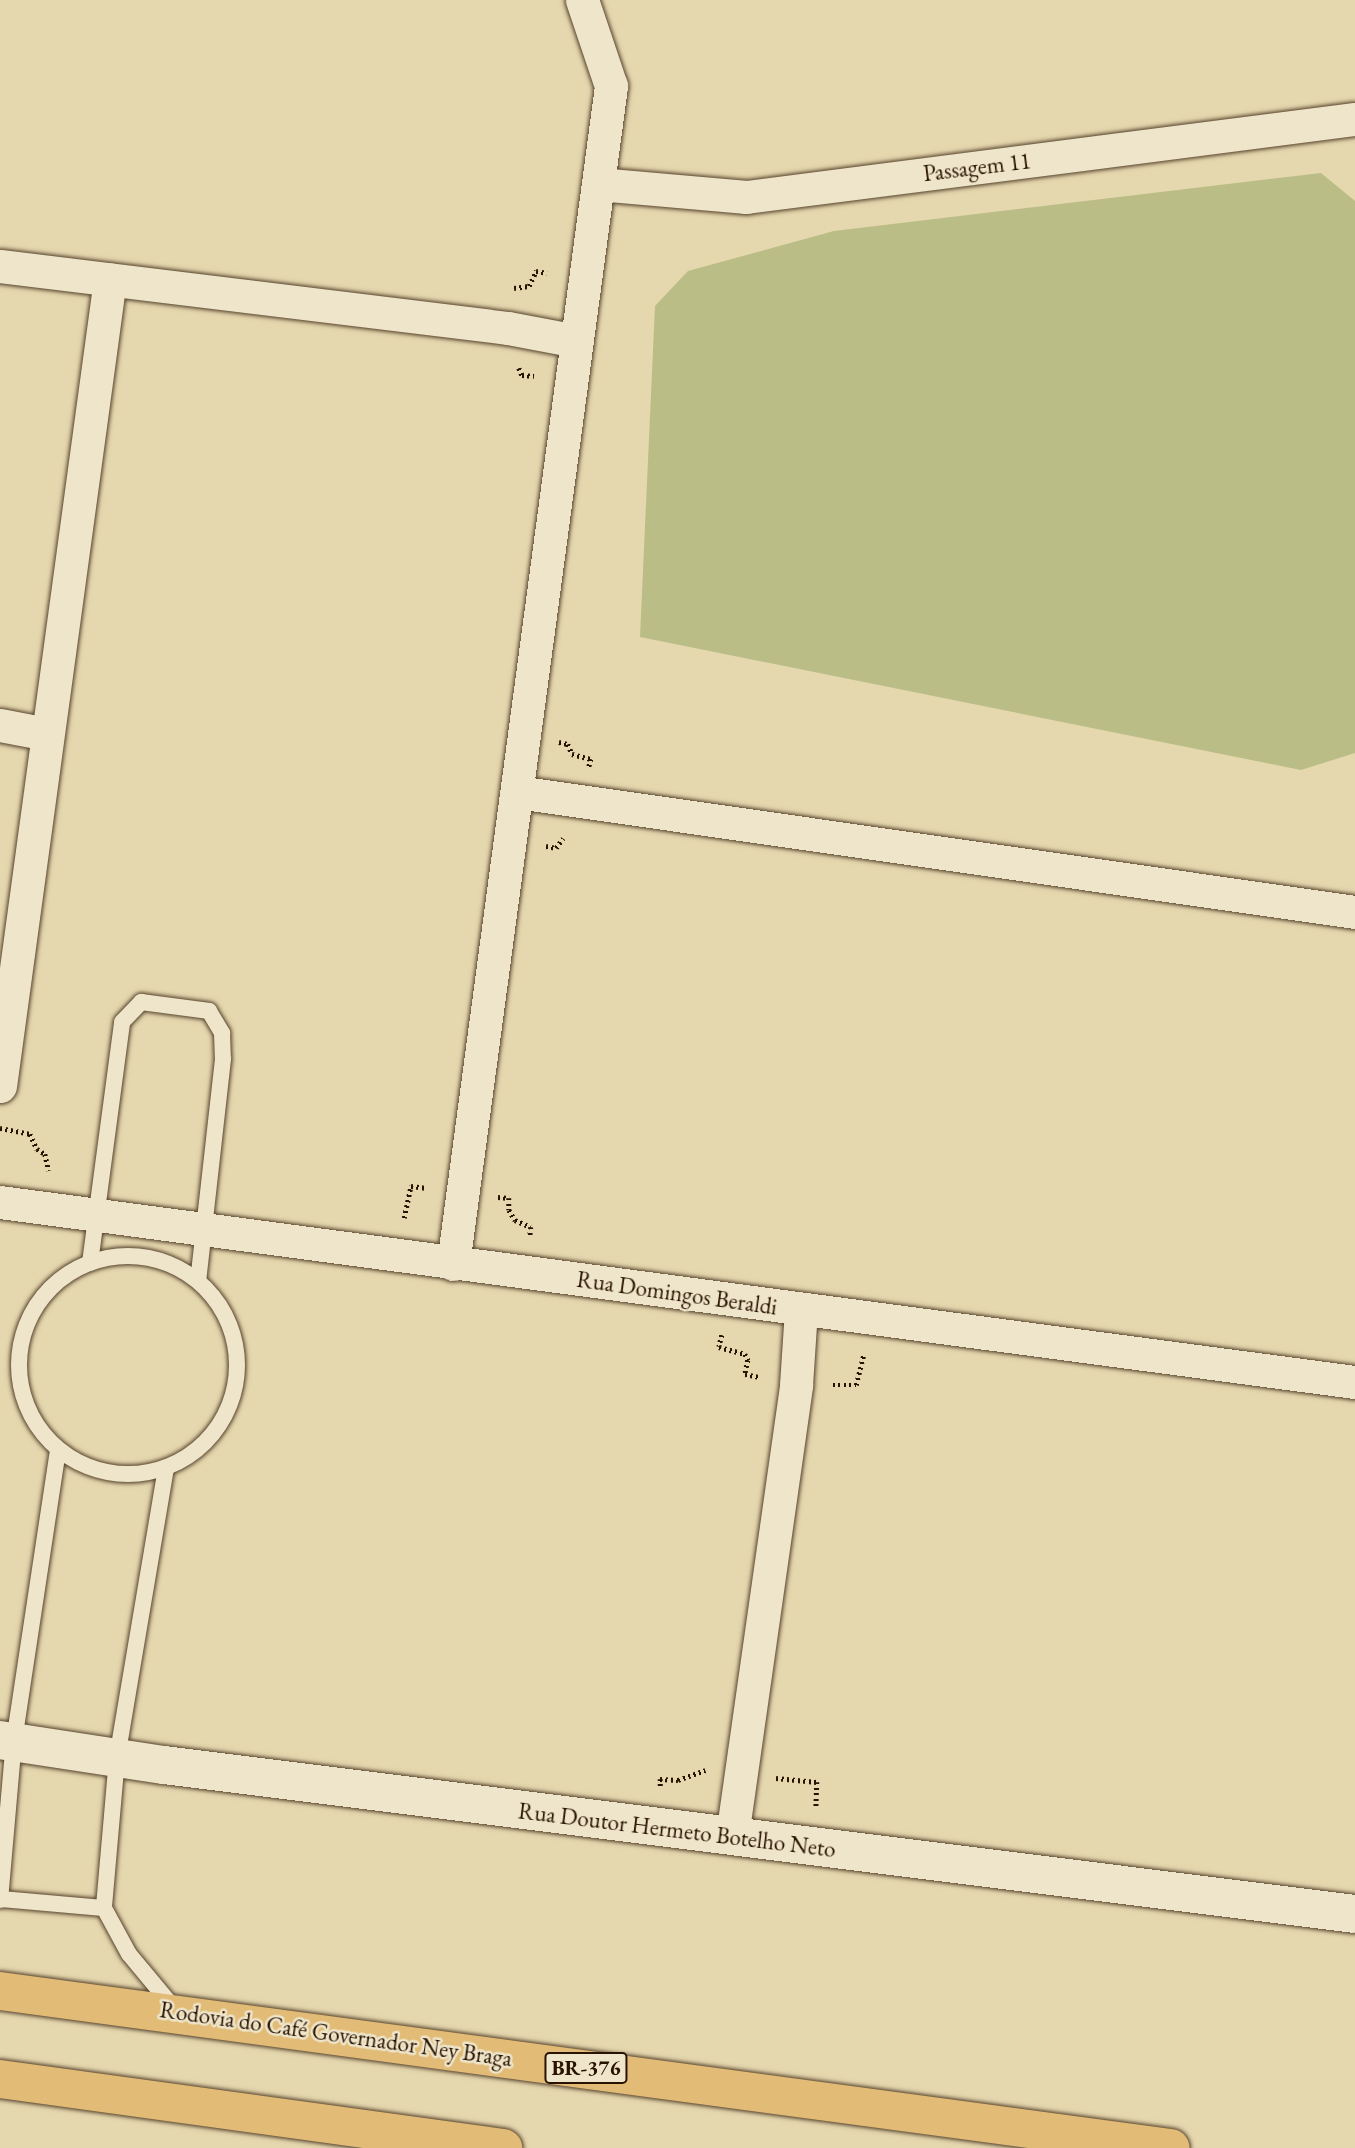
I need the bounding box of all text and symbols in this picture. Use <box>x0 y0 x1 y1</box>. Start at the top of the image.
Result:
street label: Passagem 11 <box>922 147 1032 187</box>
street label: Rua Domingos Beraldi <box>575 1265 779 1321</box>
street label: Rua Doutor Hermeto Botelho Neto <box>517 1797 837 1863</box>
street label: Rodovia do Café Governador Ney Braga <box>158 1996 514 2072</box>
road number: BR-376 <box>544 2050 628 2086</box>

